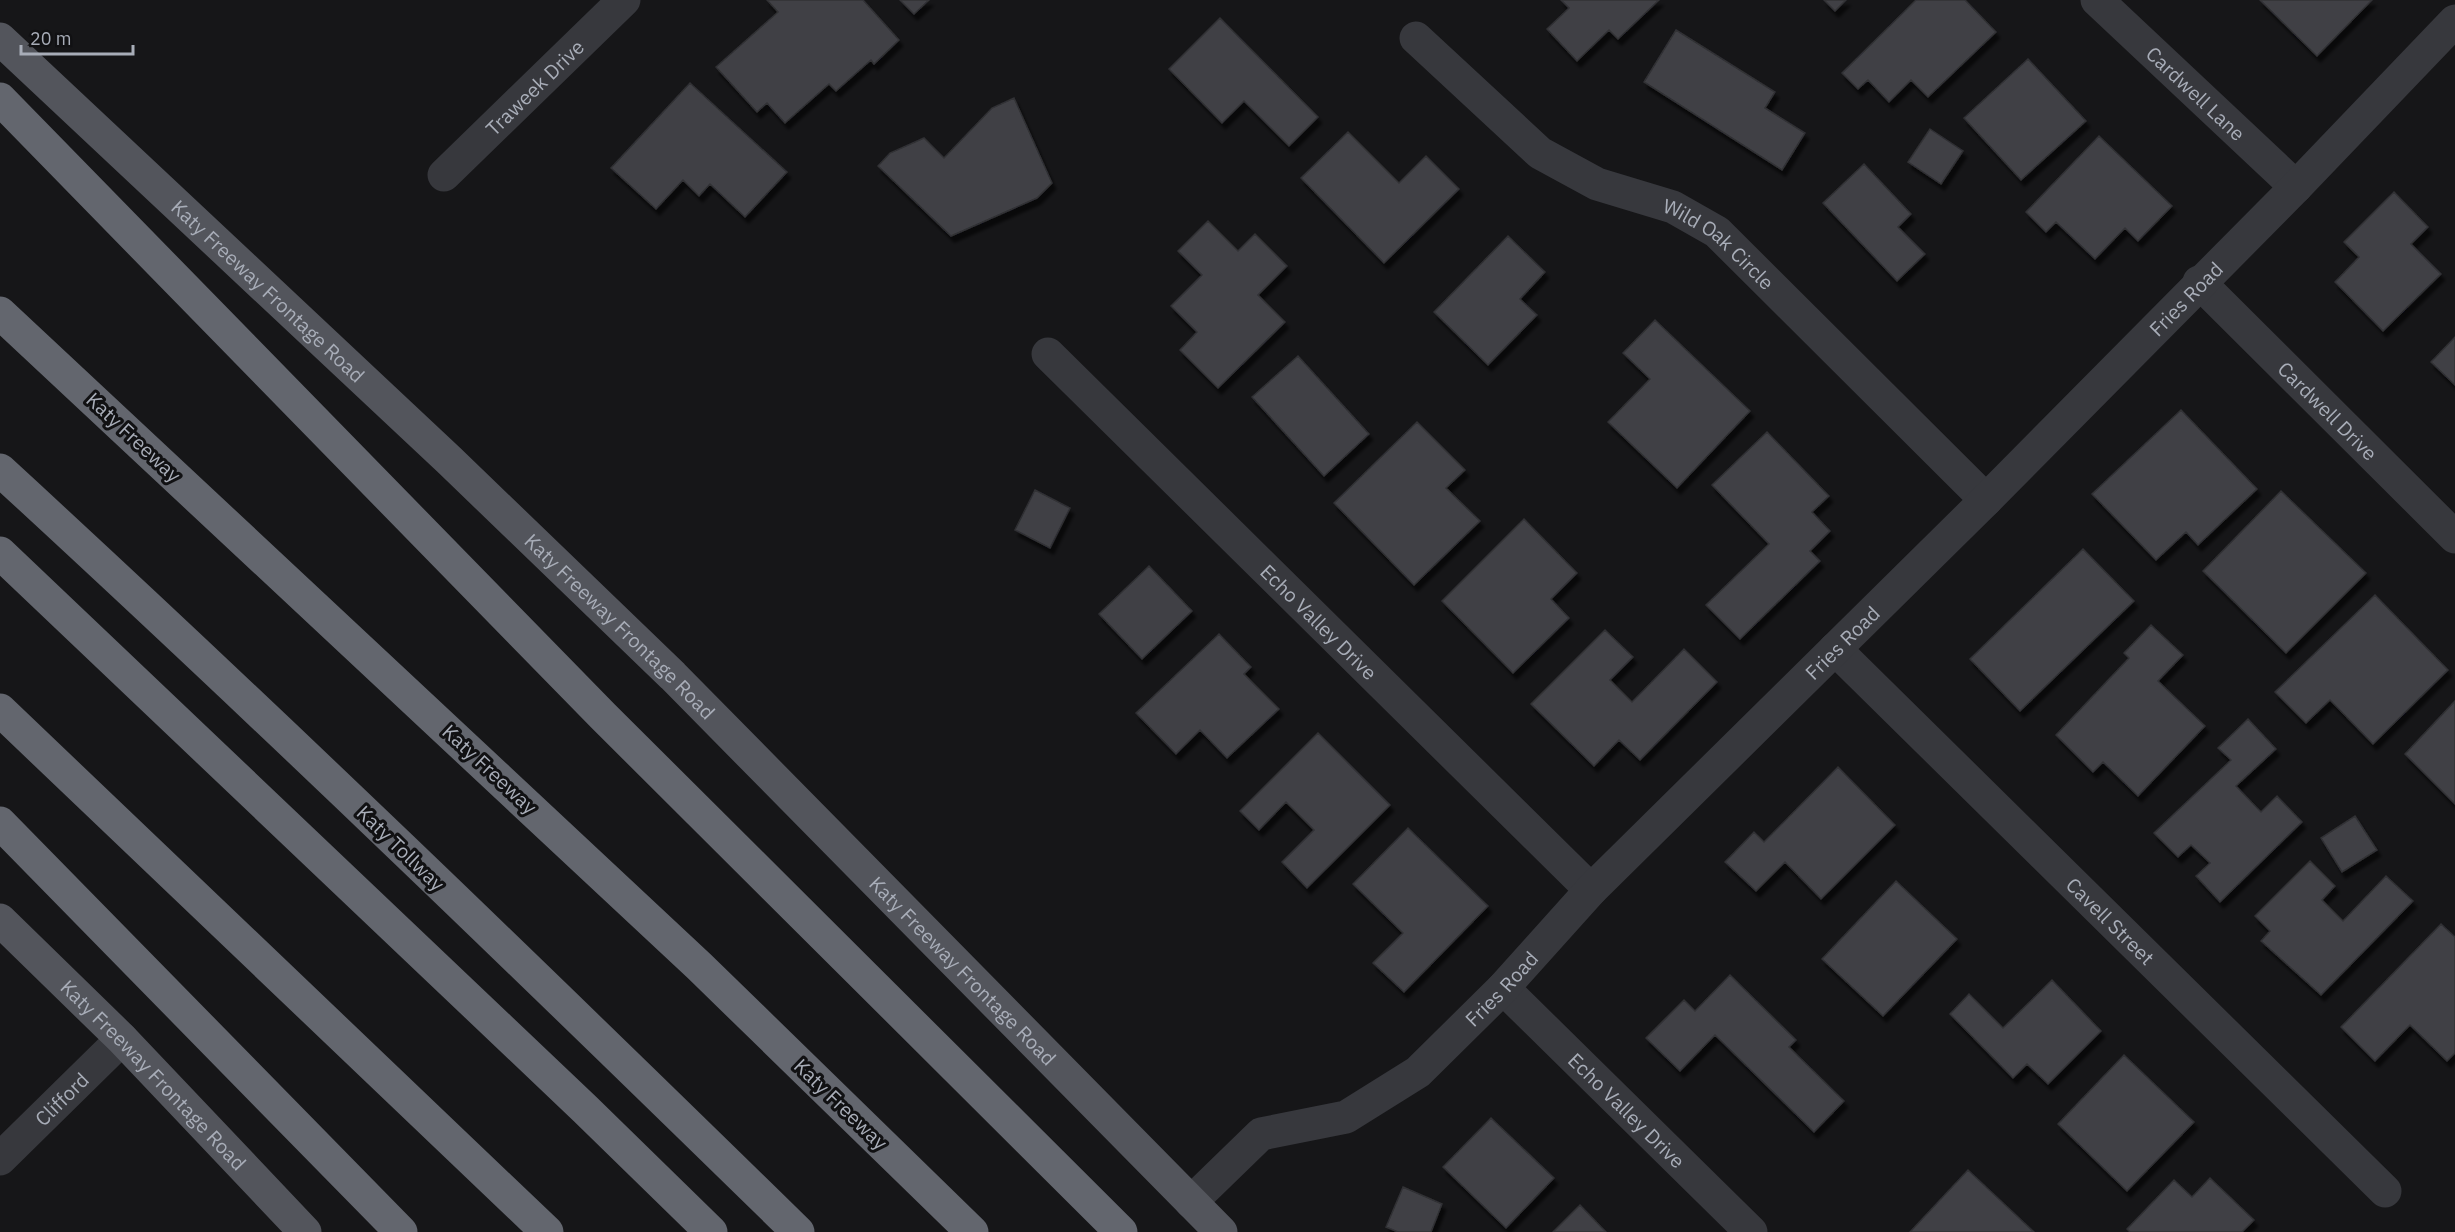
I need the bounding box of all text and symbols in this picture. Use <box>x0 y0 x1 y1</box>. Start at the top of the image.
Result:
scale bar <box>21 18 134 56</box>
text: 20 m <box>30 27 72 50</box>
street label: Traweek Drive <box>479 33 589 141</box>
street label: Cardwell Lane <box>2141 40 2252 146</box>
street label: Wild Oak Circle <box>1660 191 1780 295</box>
street label: Katy Freeway Frontage Road <box>166 193 371 388</box>
street label: Fries Road <box>2143 255 2228 342</box>
street label: Cardwell Drive <box>2272 355 2384 466</box>
street label: Katy Freeway <box>81 386 187 488</box>
street label: Katy Freeway Frontage Road <box>519 527 721 725</box>
street label: Echo Valley Drive <box>1255 558 1383 685</box>
street label: Fries Road <box>1799 599 1885 685</box>
street label: Katy Freeway <box>437 718 543 820</box>
street label: Katy Tollway <box>351 799 451 897</box>
street label: Katy Freeway Frontage Road <box>864 870 1063 1071</box>
street label: Cavell Street <box>2061 871 2161 970</box>
street label: Fries Road <box>1459 945 1544 1032</box>
street label: Katy Freeway Frontage Road <box>55 973 253 1176</box>
street label: Echo Valley Drive <box>1563 1046 1691 1174</box>
street label: Katy Freeway <box>788 1052 894 1156</box>
street label: Clifford <box>28 1066 94 1131</box>

